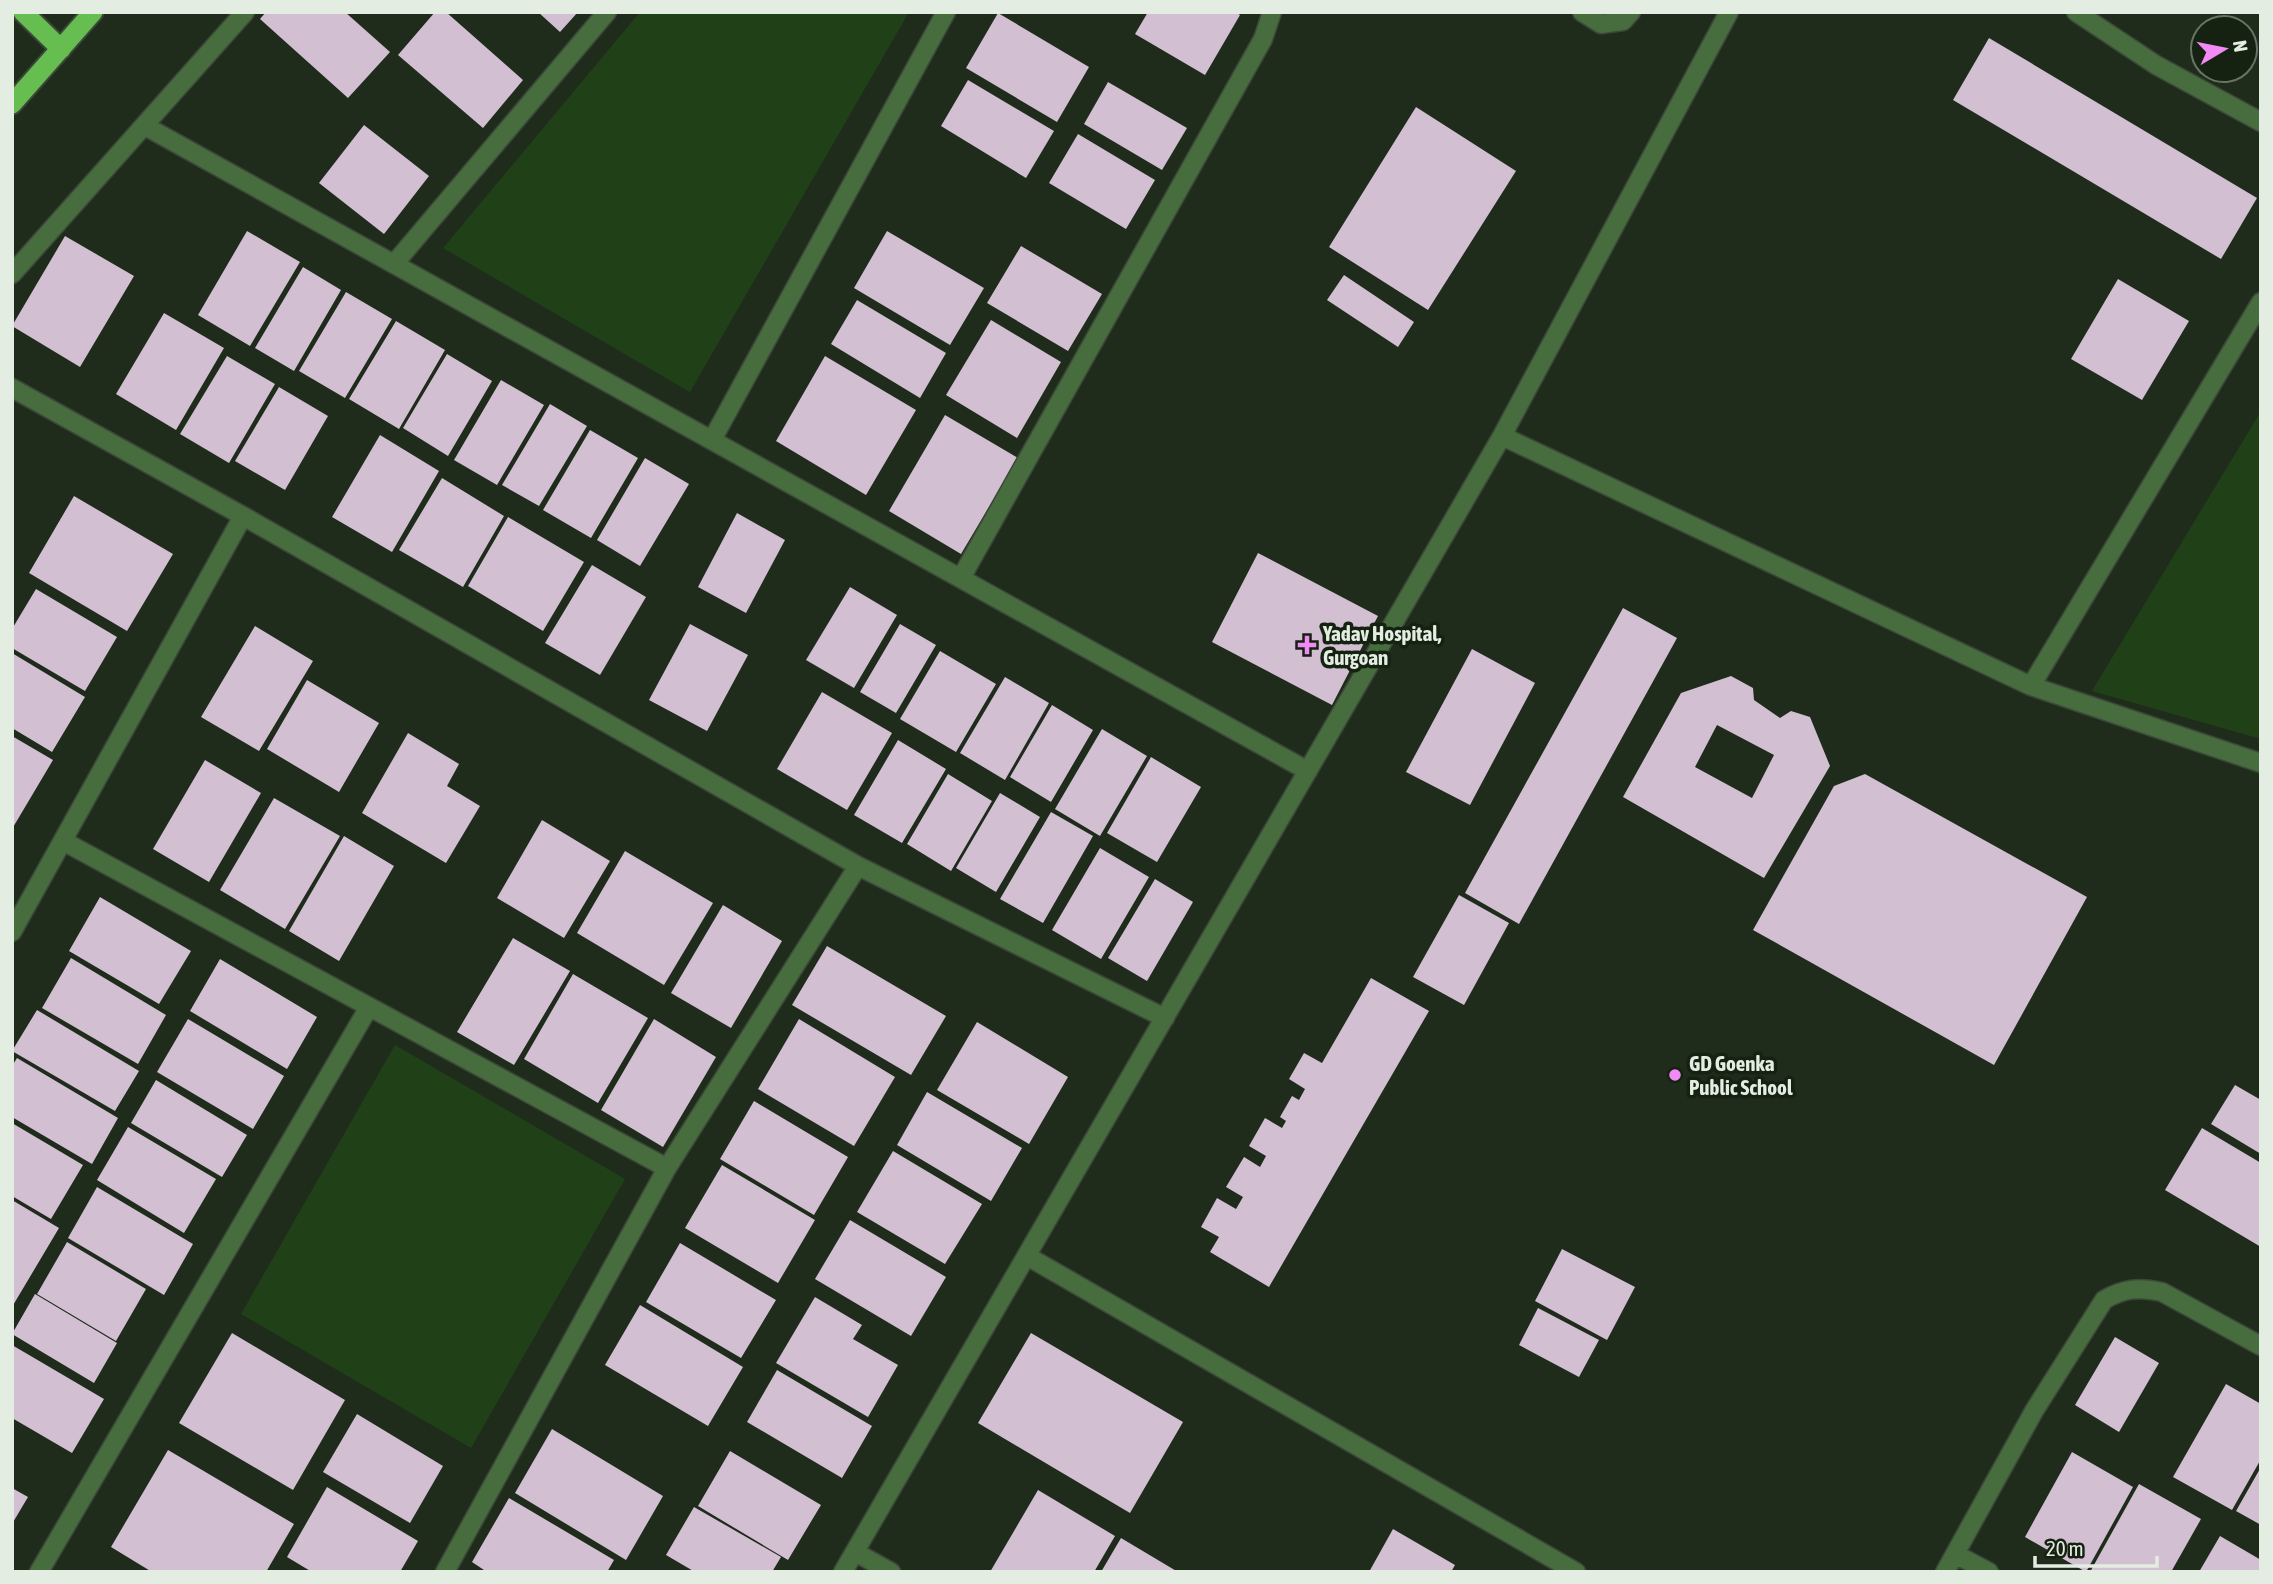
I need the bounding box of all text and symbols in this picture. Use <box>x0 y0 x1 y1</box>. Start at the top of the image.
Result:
north arrow <box>2189 14 2259 84</box>
text: N <box>2229 39 2253 53</box>
place label: Yadav Hospital, Gurgoan <box>1322 621 1442 669</box>
marker: Yadav Hospital, Gurgoan <box>1297 635 1317 655</box>
place label: GD Goenka Public School <box>1689 1051 1793 1099</box>
marker: GD Goenka Public School <box>1667 1067 1683 1083</box>
scale bar <box>2035 1524 2158 1568</box>
text: 20 m <box>2046 1536 2084 1560</box>

